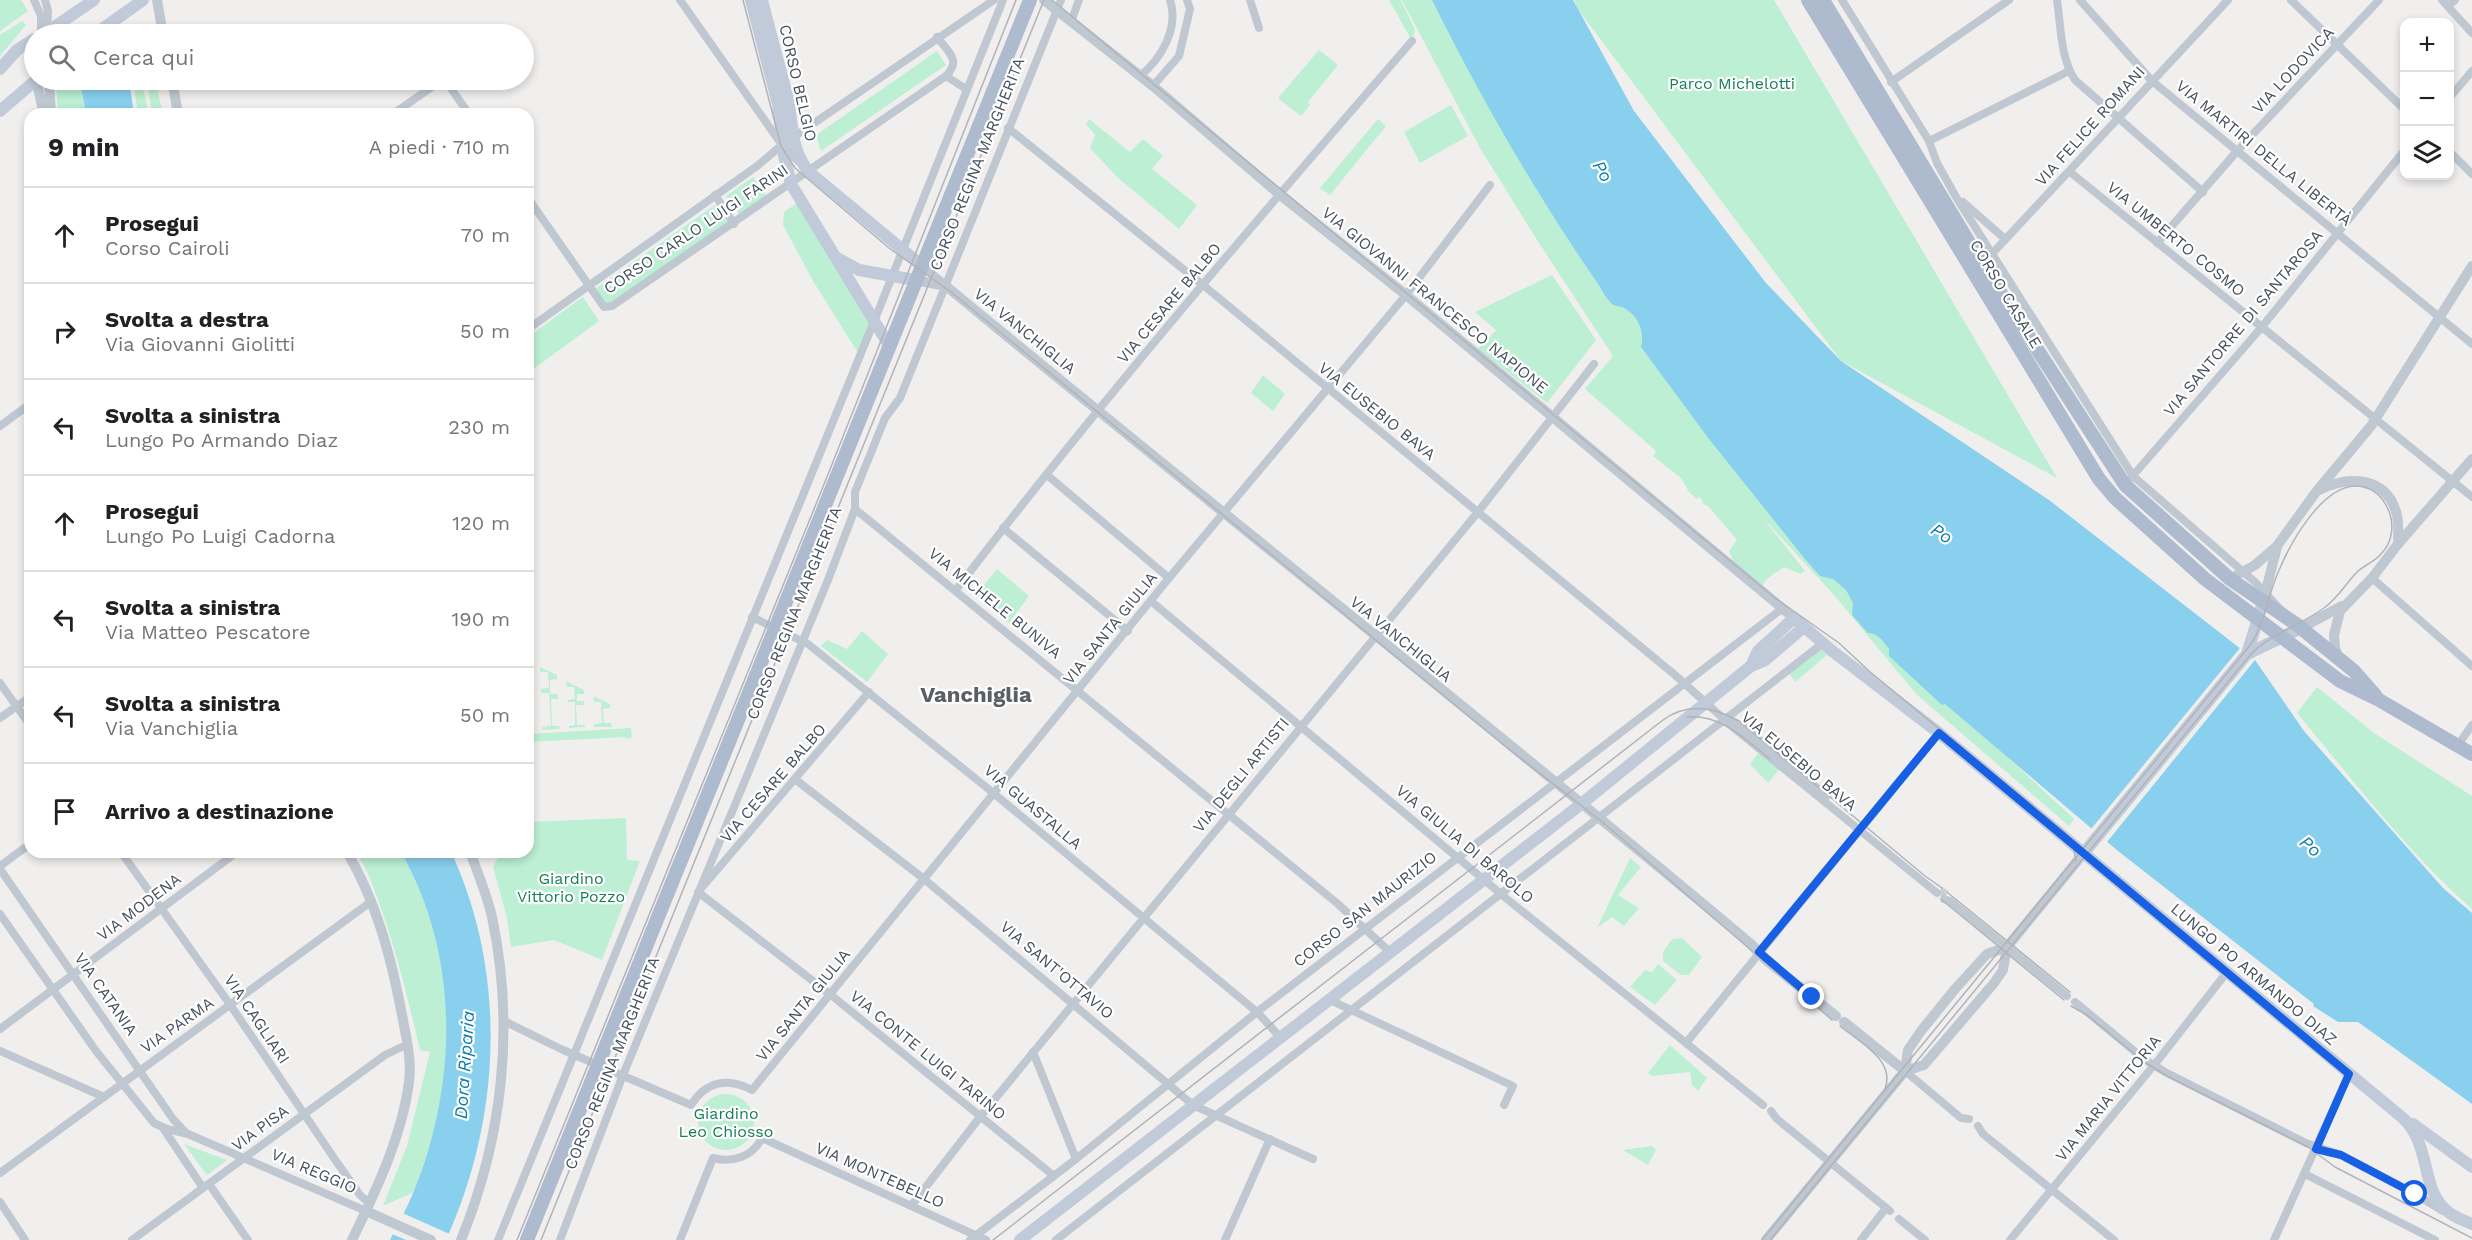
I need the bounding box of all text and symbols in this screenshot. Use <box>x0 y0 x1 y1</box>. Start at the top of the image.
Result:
map controls <box>2400 18 2454 180</box>
button: + <box>2400 18 2454 72</box>
street label: VIA LODOVICA <box>2248 22 2338 117</box>
street label: CORSO BELGIO <box>775 23 821 143</box>
search box <box>24 24 534 90</box>
icon: search <box>45 41 78 74</box>
text: Cerca qui <box>93 45 194 70</box>
street label: CORSO REGINA MARGHERITA <box>926 54 1029 273</box>
street label: VIA FELICE ROMANI <box>2031 62 2149 190</box>
button: − <box>2400 72 2454 126</box>
park label: Parco Michelotti <box>1669 74 1795 93</box>
street label: VIA MARTIRI DELLA LIBERTÀ <box>2172 76 2356 230</box>
button: layers <box>2400 126 2454 180</box>
text: 9 min <box>48 132 120 162</box>
text: A piedi · 710 m <box>369 135 510 159</box>
water label: Po <box>1589 156 1617 186</box>
street label: CORSO CARLO LUIGI FARINI <box>600 160 792 298</box>
street label: VIA UMBERTO COSMO <box>2103 177 2249 301</box>
street label: VIA GIOVANNI FRANCESCO NAPIONE <box>1318 203 1552 397</box>
text: Prosegui <box>105 211 199 236</box>
icon: ahead <box>48 219 81 252</box>
text: 70 m <box>461 223 510 247</box>
street label: VIA SANTORRE DI SANTAROSA <box>2159 226 2327 420</box>
text: Corso Cairoli <box>105 236 229 260</box>
street label: CORSO CASALE <box>1966 236 2046 352</box>
street label: VIA CESARE BALBO <box>1113 239 1225 367</box>
street label: VIA VANCHIGLIA <box>970 284 1080 378</box>
text: Svolta a destra <box>105 307 269 332</box>
icon: right <box>48 315 81 348</box>
text: 50 m <box>460 319 510 343</box>
text: Via Giovanni Giolitti <box>105 332 295 356</box>
street label: VIA EUSEBIO BAVA <box>1315 358 1440 464</box>
text: Svolta a sinistra <box>105 403 280 428</box>
icon: left <box>48 411 81 444</box>
text: 230 m <box>448 415 510 439</box>
text: Lungo Po Armando Diaz <box>105 428 338 452</box>
text: Prosegui <box>105 499 199 524</box>
street label: CORSO REGINA MARGHERITA <box>743 503 846 722</box>
icon: ahead <box>48 507 81 540</box>
text: 120 m <box>452 511 510 535</box>
water label: Po <box>1927 518 1957 548</box>
text: Lungo Po Luigi Cadorna <box>105 524 335 548</box>
street label: VIA MICHELE BUNIVA <box>925 544 1066 663</box>
street label: VIA SANTA GIULIA <box>1059 568 1161 688</box>
street label: VIA VANCHIGLIA <box>1346 592 1456 686</box>
text: Svolta a sinistra <box>105 595 280 620</box>
icon: left <box>48 603 81 636</box>
text: 190 m <box>452 607 510 631</box>
text: Via Matteo Pescatore <box>105 620 311 644</box>
district label: Vanchiglia <box>920 682 1032 707</box>
text: Svolta a sinistra <box>105 691 280 716</box>
icon: left <box>48 699 81 732</box>
text: 50 m <box>460 703 510 727</box>
street label: VIA EUSEBIO BAVA <box>1737 707 1861 815</box>
street label: VIA DEGLI ARTISTI <box>1189 714 1293 836</box>
text: Via Vanchiglia <box>105 716 238 740</box>
street label: VIA CESARE BALBO <box>716 720 830 846</box>
street label: VIA GUASTALLA <box>980 761 1086 854</box>
street label: VIA GIULIA DI BAROLO <box>1392 781 1538 907</box>
icon: arrive <box>48 795 81 828</box>
text: Arrivo a destinazione <box>105 799 334 824</box>
water label: Po <box>2296 831 2326 861</box>
street label: CORSO SAN MAURIZIO <box>1290 847 1440 971</box>
street label: VIA MODENA <box>93 869 185 945</box>
park label: Giardino Vittorio Pozzo <box>517 869 625 906</box>
street label: LUNGO PO ARMANDO DIAZ <box>2167 899 2341 1049</box>
street label: VIA SANT'OTTAVIO <box>996 917 1118 1023</box>
street label: VIA SANTA GIULIA <box>752 945 854 1065</box>
street label: VIA CATANIA <box>71 949 142 1039</box>
street label: CORSO REGINA MARGHERITA <box>561 953 664 1172</box>
street label: VIA CAGLIARI <box>220 971 294 1067</box>
route end <box>1798 983 1824 1009</box>
street label: VIA CONTE LUIGI TARINO <box>846 986 1010 1124</box>
street label: VIA PARMA <box>137 993 218 1057</box>
water label: Dora Riparia <box>450 1010 478 1120</box>
street label: VIA MARIA VITTORIA <box>2051 1031 2165 1165</box>
street label: VIA PISA <box>228 1101 292 1155</box>
park label: Giardino Leo Chiosso <box>679 1104 773 1141</box>
street label: VIA MONTEBELLO <box>813 1138 947 1212</box>
street label: VIA REGGIO <box>268 1144 360 1198</box>
route start <box>2401 1180 2427 1206</box>

